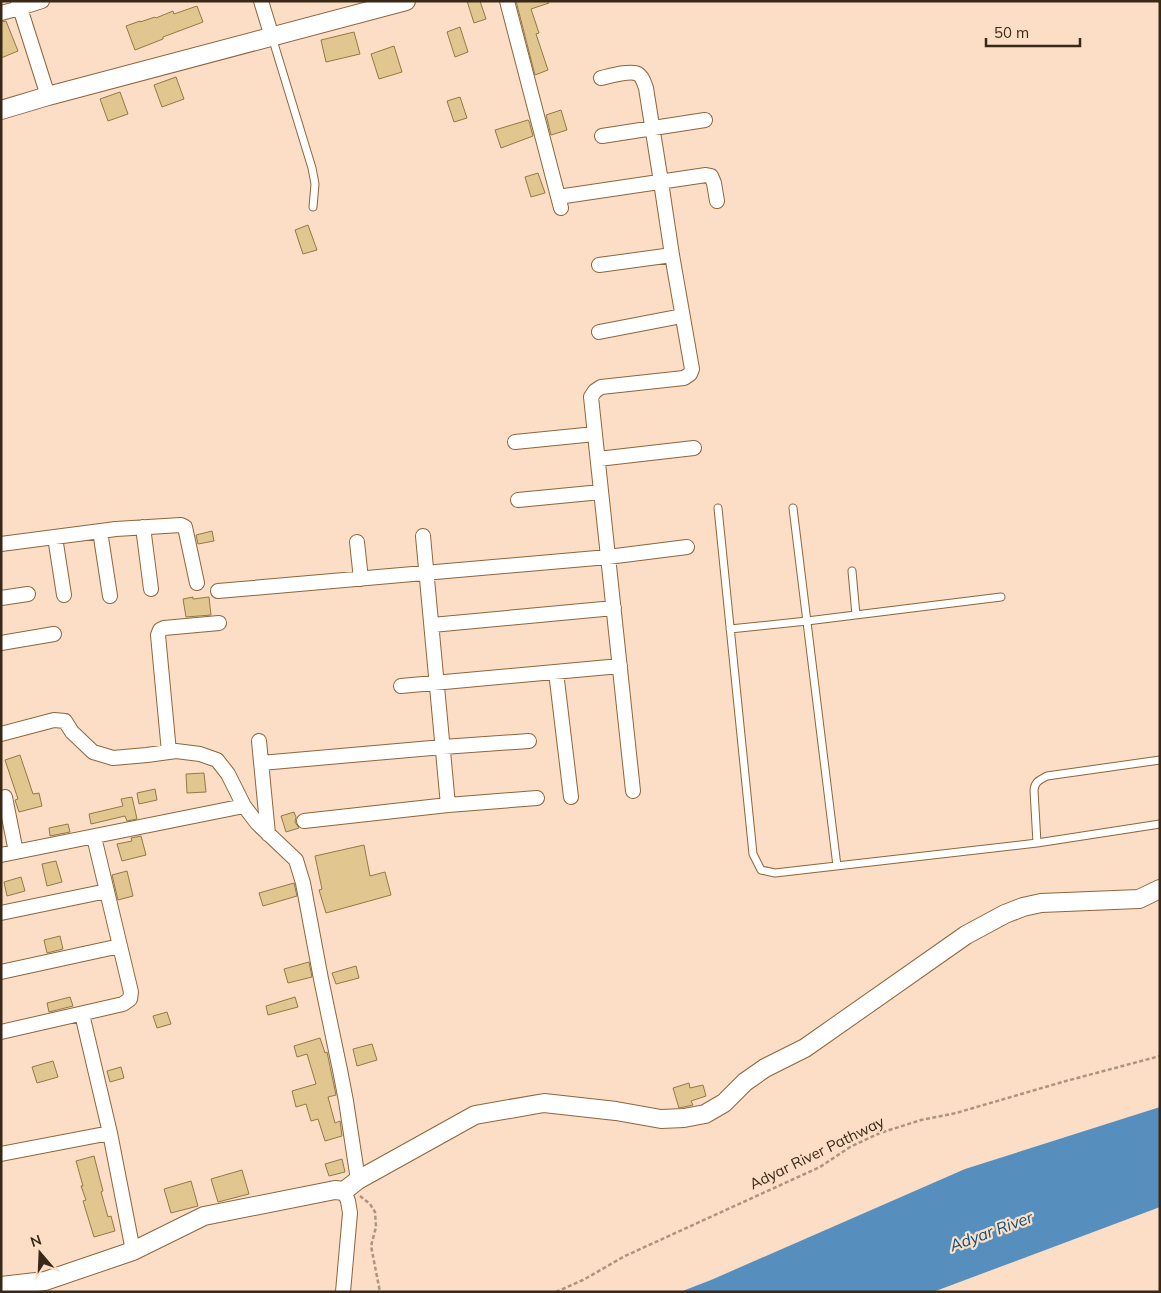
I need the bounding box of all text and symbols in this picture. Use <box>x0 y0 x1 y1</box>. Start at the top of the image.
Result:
scale bar <box>986 15 1080 47</box>
text: 50 m <box>994 23 1029 42</box>
street label: Adyar River Pathway <box>746 1112 887 1193</box>
water label: Adyar River <box>946 1206 1036 1256</box>
north arrow <box>15 1228 65 1278</box>
text: N <box>28 1230 44 1251</box>

